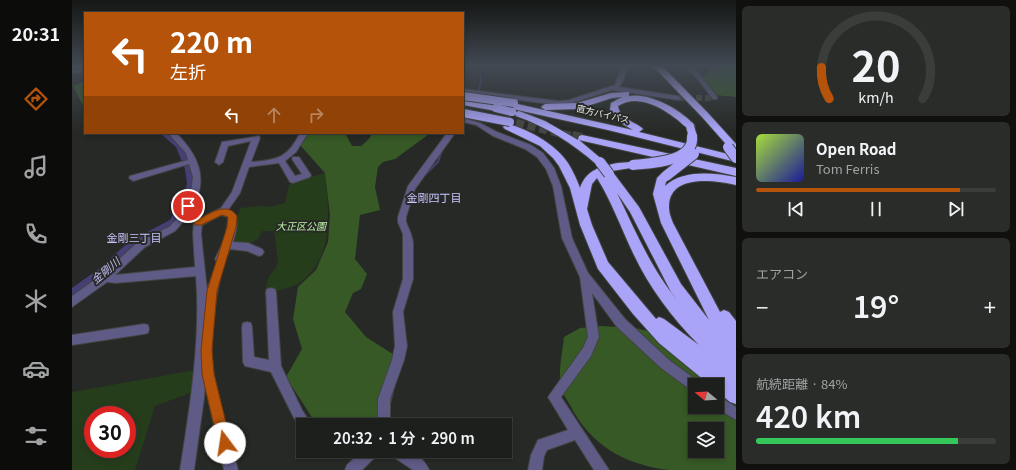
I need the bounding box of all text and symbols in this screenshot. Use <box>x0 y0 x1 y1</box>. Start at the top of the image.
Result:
text: 20:31 <box>12 20 60 46</box>
text: 220 m <box>170 21 253 61</box>
icon: left <box>104 28 156 80</box>
text: 20 <box>851 34 901 94</box>
text: 左折 <box>170 58 206 84</box>
icon: directions <box>22 85 50 113</box>
text: km/h <box>858 86 894 107</box>
street label: 直方バイパス <box>575 102 631 126</box>
icon: left <box>221 104 243 126</box>
icon: ahead <box>263 104 285 126</box>
icon: right <box>305 104 327 126</box>
text: Open Road <box>816 138 897 159</box>
icon: music <box>22 153 50 181</box>
text: Tom Ferris <box>816 159 880 178</box>
pin <box>171 189 205 223</box>
district label: 金剛四丁目 <box>407 189 462 205</box>
icon: arrive <box>177 195 199 217</box>
icon: previous <box>785 198 807 220</box>
icon: pause <box>865 198 887 220</box>
icon: next <box>945 198 967 220</box>
park label: 大正区公園 <box>276 218 328 233</box>
icon: phone <box>22 220 50 248</box>
district label: 金剛三丁目 <box>107 229 162 245</box>
water label: 金剛川 <box>87 253 124 287</box>
text: エアコン <box>756 264 808 283</box>
text: 19° <box>853 283 899 327</box>
icon: climate <box>22 287 50 315</box>
text: − <box>756 290 768 322</box>
text: + <box>984 290 996 322</box>
icon: car <box>22 355 50 383</box>
text: 航続距離 · 84% <box>756 374 848 393</box>
north arrow <box>688 378 724 414</box>
map controls <box>688 378 724 458</box>
text: 420 km <box>756 393 861 437</box>
speed limit sign: 30 <box>84 406 136 458</box>
icon: filters <box>22 422 50 450</box>
position arrow <box>204 422 246 464</box>
button: layers <box>688 422 724 458</box>
text: 20:32 · 1 分 · 290 m <box>333 427 475 448</box>

